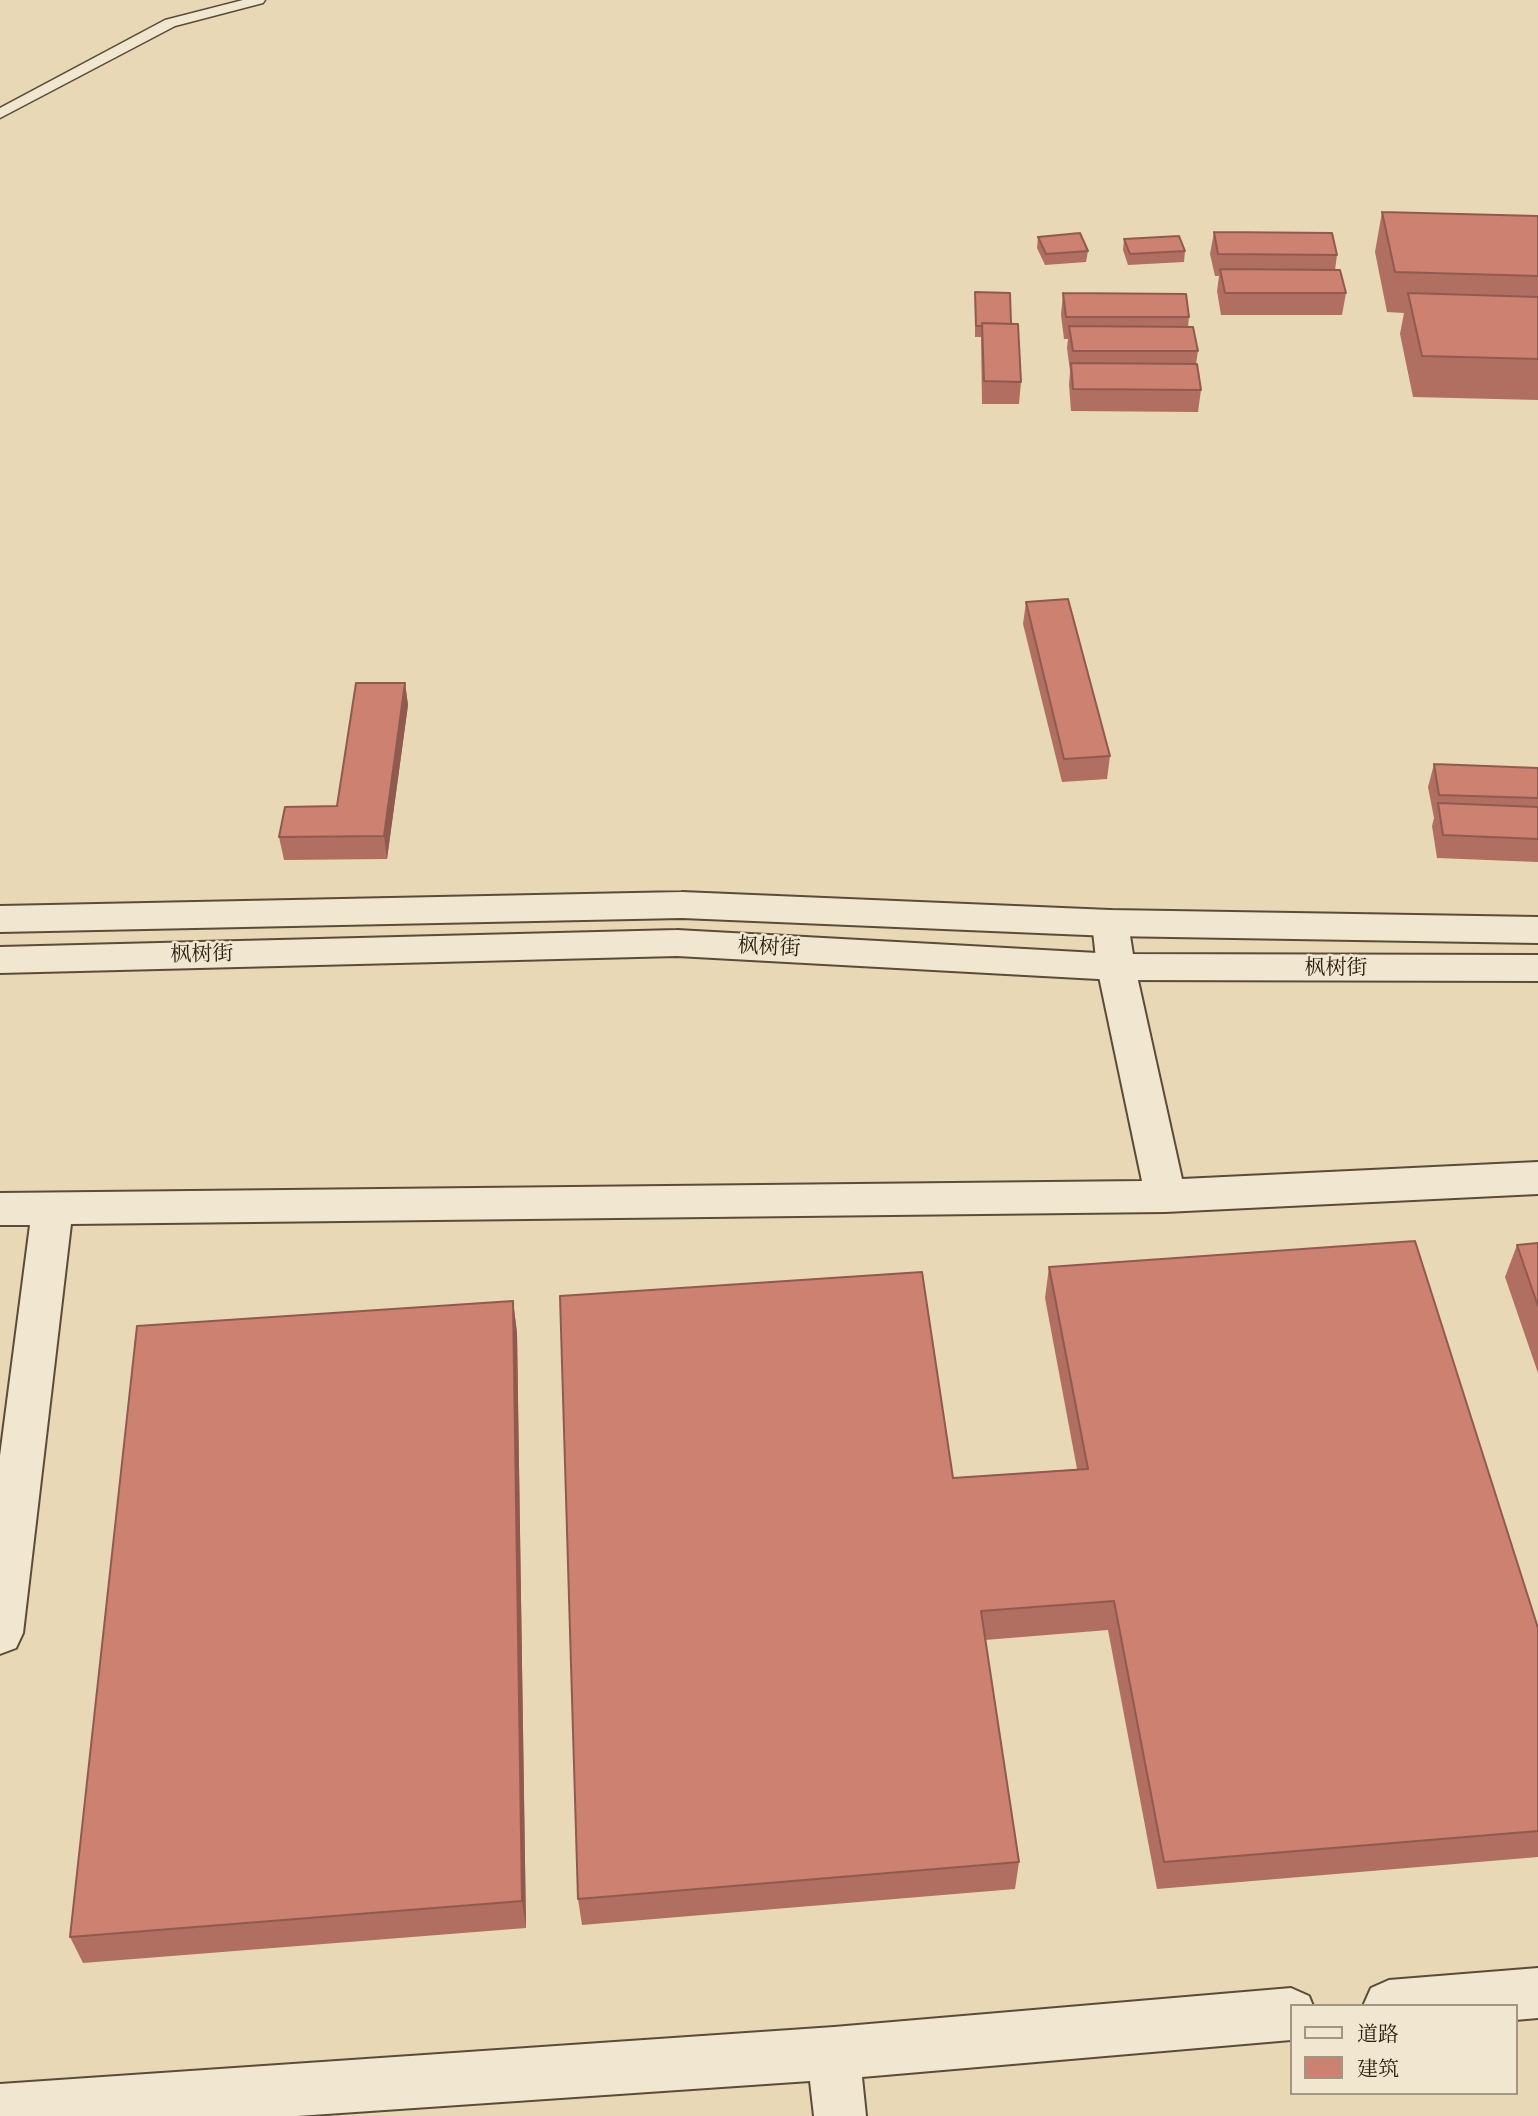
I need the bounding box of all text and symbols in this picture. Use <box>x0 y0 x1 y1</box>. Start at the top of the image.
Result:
street label: 枫树街 <box>737 934 801 962</box>
street label: 枫树街 <box>170 942 234 968</box>
street label: 枫树街 <box>1305 955 1367 981</box>
legend <box>1290 2004 1517 2095</box>
text: 道路 <box>1357 2025 1399 2046</box>
text: 建筑 <box>1357 2060 1399 2081</box>

